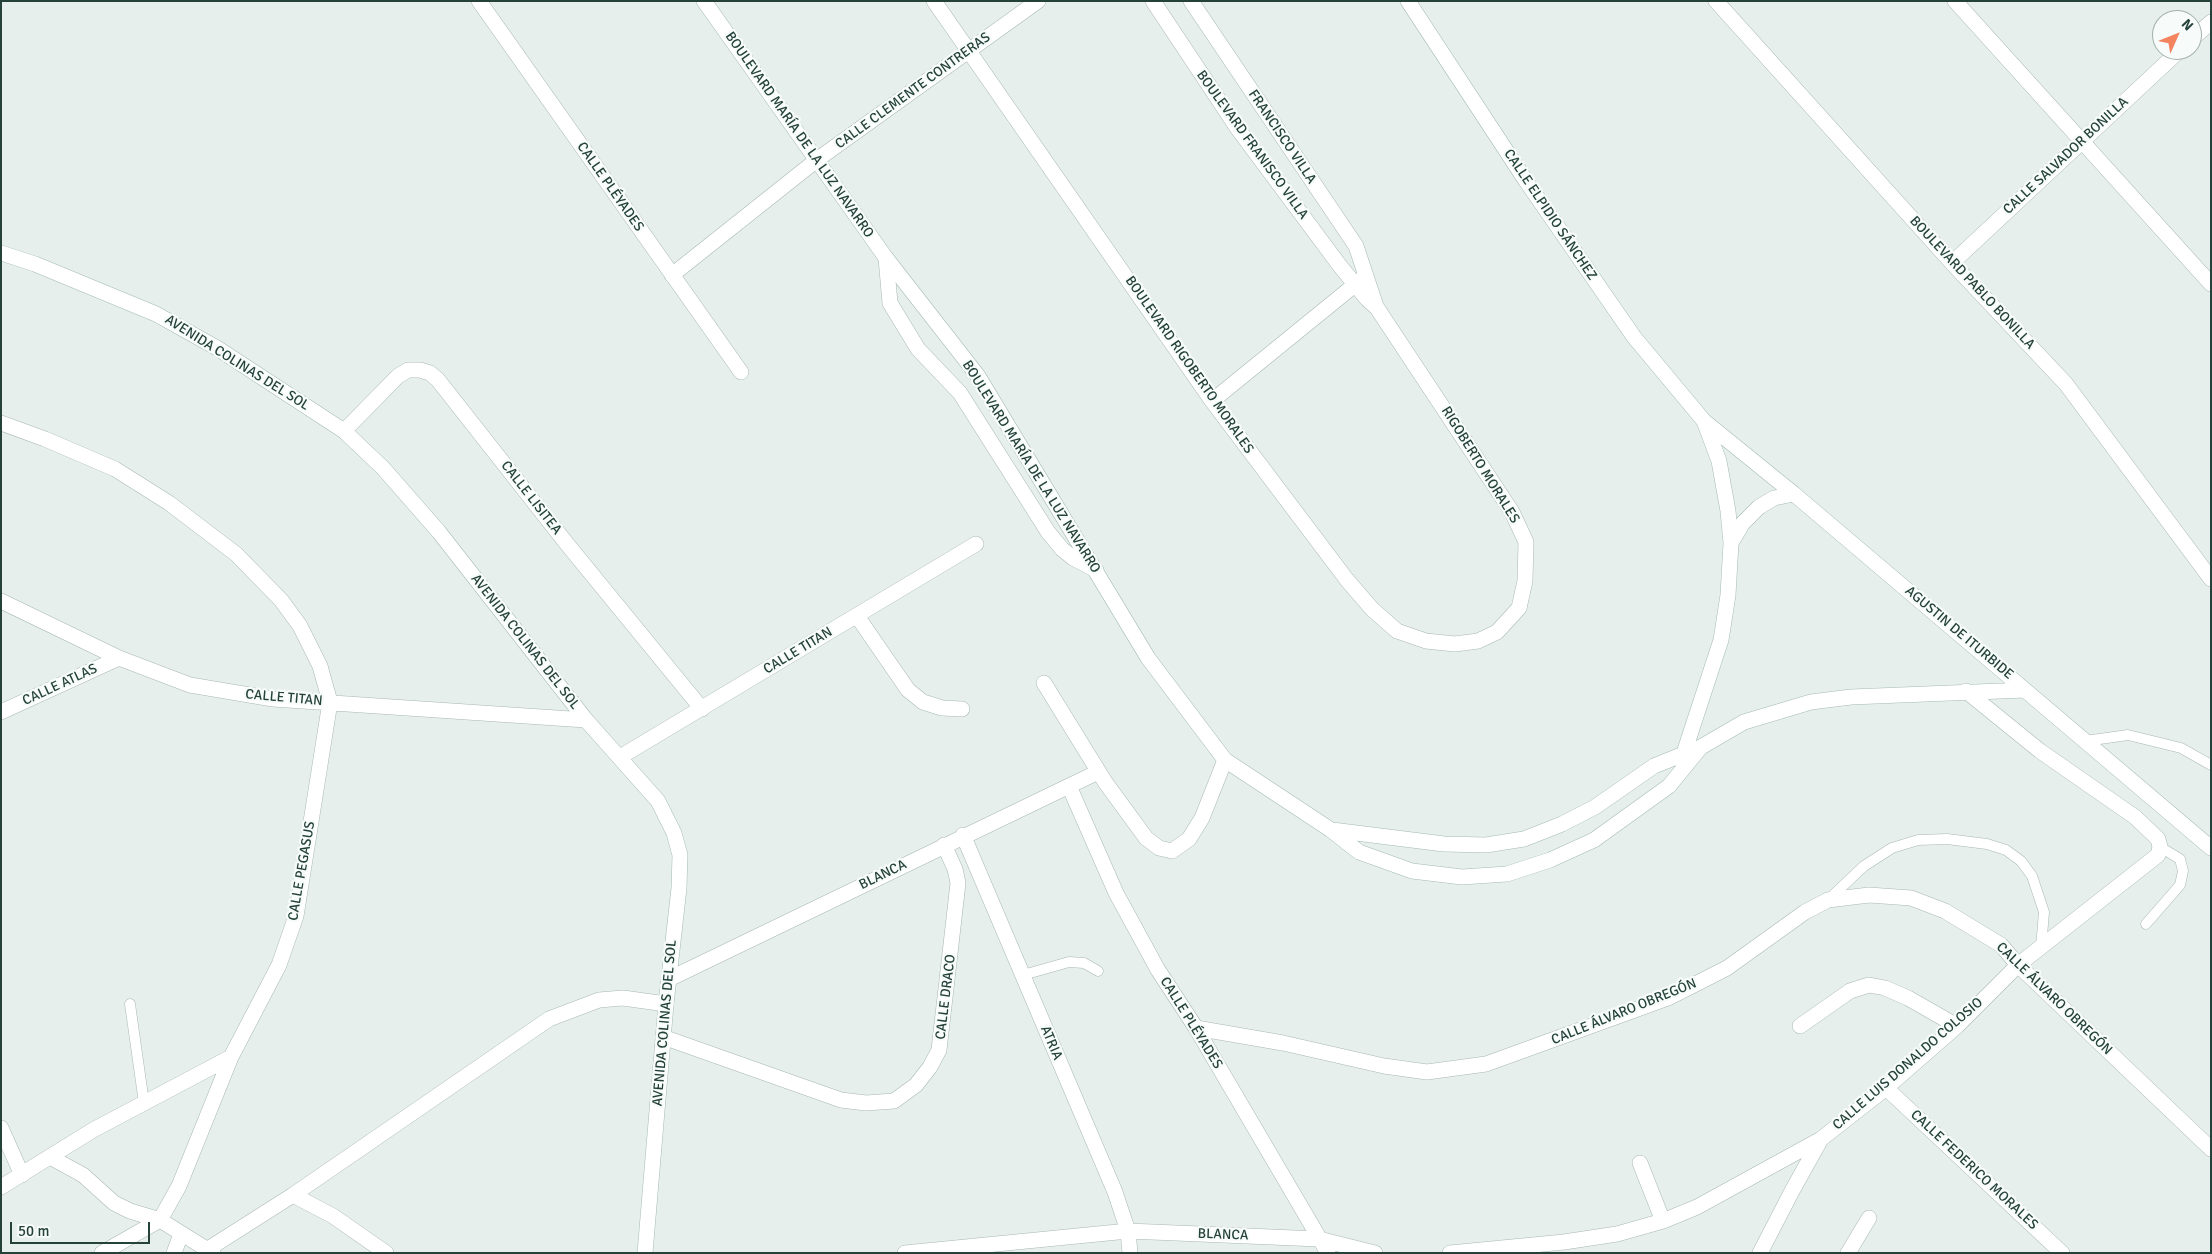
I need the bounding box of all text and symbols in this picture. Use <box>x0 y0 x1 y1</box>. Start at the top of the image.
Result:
north arrow <box>2152 10 2202 60</box>
text: N <box>2178 16 2197 34</box>
street label: BOULEVARD MARÍA DE LA LUZ NAVARRO <box>721 29 877 241</box>
street label: CALLE CLEMENTE CONTRERAS <box>832 29 994 153</box>
street label: BOULEVARD FRANISCO VILLA <box>1192 67 1312 223</box>
street label: FRANCISCO VILLA <box>1244 87 1320 187</box>
street label: CALLE SALVADOR BONILLA <box>2000 94 2132 218</box>
street label: CALLE PLÉYADES <box>573 139 647 235</box>
street label: CALLE ELPIDIO SÁNCHEZ <box>1500 146 1600 284</box>
street label: BOULEVARD PABLO BONILLA <box>1906 213 2038 353</box>
street label: BOULEVARD RIGOBERTO MORALES <box>1121 273 1257 457</box>
street label: AVENIDA COLINAS DEL SOL <box>162 312 312 414</box>
street label: BOULEVARD MARÍA DE LA LUZ NAVARRO <box>958 358 1104 576</box>
street label: RIGOBERTO MORALES <box>1437 404 1523 526</box>
street label: CALLE LISITEA <box>497 458 565 538</box>
street label: AVENIDA COLINAS DEL SOL <box>467 571 583 713</box>
street label: AGUSTIN DE ITURBIDE <box>1901 583 2017 683</box>
street label: CALLE TITAN <box>760 624 836 678</box>
street label: CALLE ATLAS <box>20 660 100 710</box>
street label: CALLE TITAN <box>245 686 323 710</box>
street label: CALLE PEGASUS <box>285 820 319 922</box>
street label: BLANCA <box>857 856 909 894</box>
street label: AVENIDA COLINAS DEL SOL <box>649 939 681 1107</box>
street label: CALLE ÁLVARO OBREGÓN <box>1992 939 2116 1059</box>
street label: CALLE DRACO <box>932 953 960 1041</box>
street label: CALLE PLÉYADES <box>1156 974 1226 1072</box>
street label: CALLE ÁLVARO OBREGÓN <box>1549 975 1699 1049</box>
street label: CALLE LUIS DONALDO COLOSIO <box>1830 994 1986 1134</box>
street label: ATRIA <box>1036 1023 1066 1063</box>
street label: CALLE FEDERICO MORALES <box>1907 1107 2041 1233</box>
scale bar <box>12 1212 152 1244</box>
text: 50 m <box>18 1222 49 1240</box>
street label: BLANCA <box>1197 1226 1249 1244</box>

